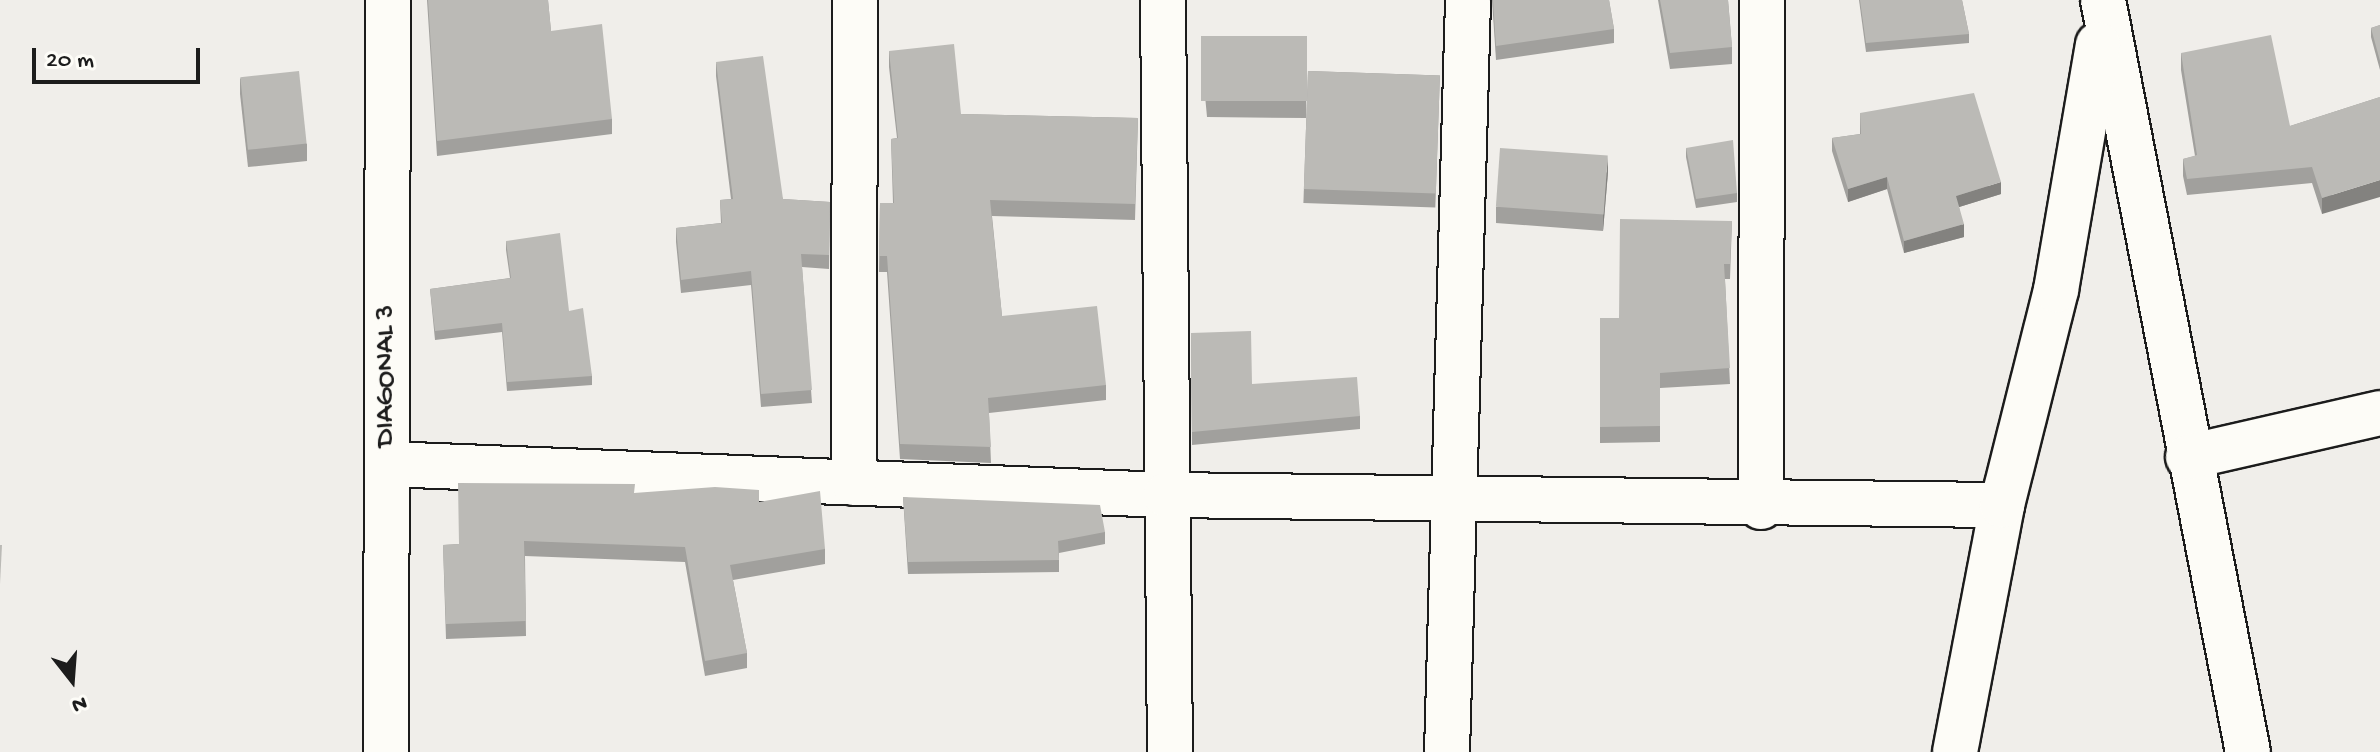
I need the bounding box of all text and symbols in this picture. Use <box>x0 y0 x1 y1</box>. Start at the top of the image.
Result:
scale bar <box>36 32 204 82</box>
text: 20 m <box>46 47 94 76</box>
street label: DIAGONAL 3 <box>370 305 404 447</box>
north arrow <box>32 640 112 720</box>
text: N <box>68 688 90 717</box>

